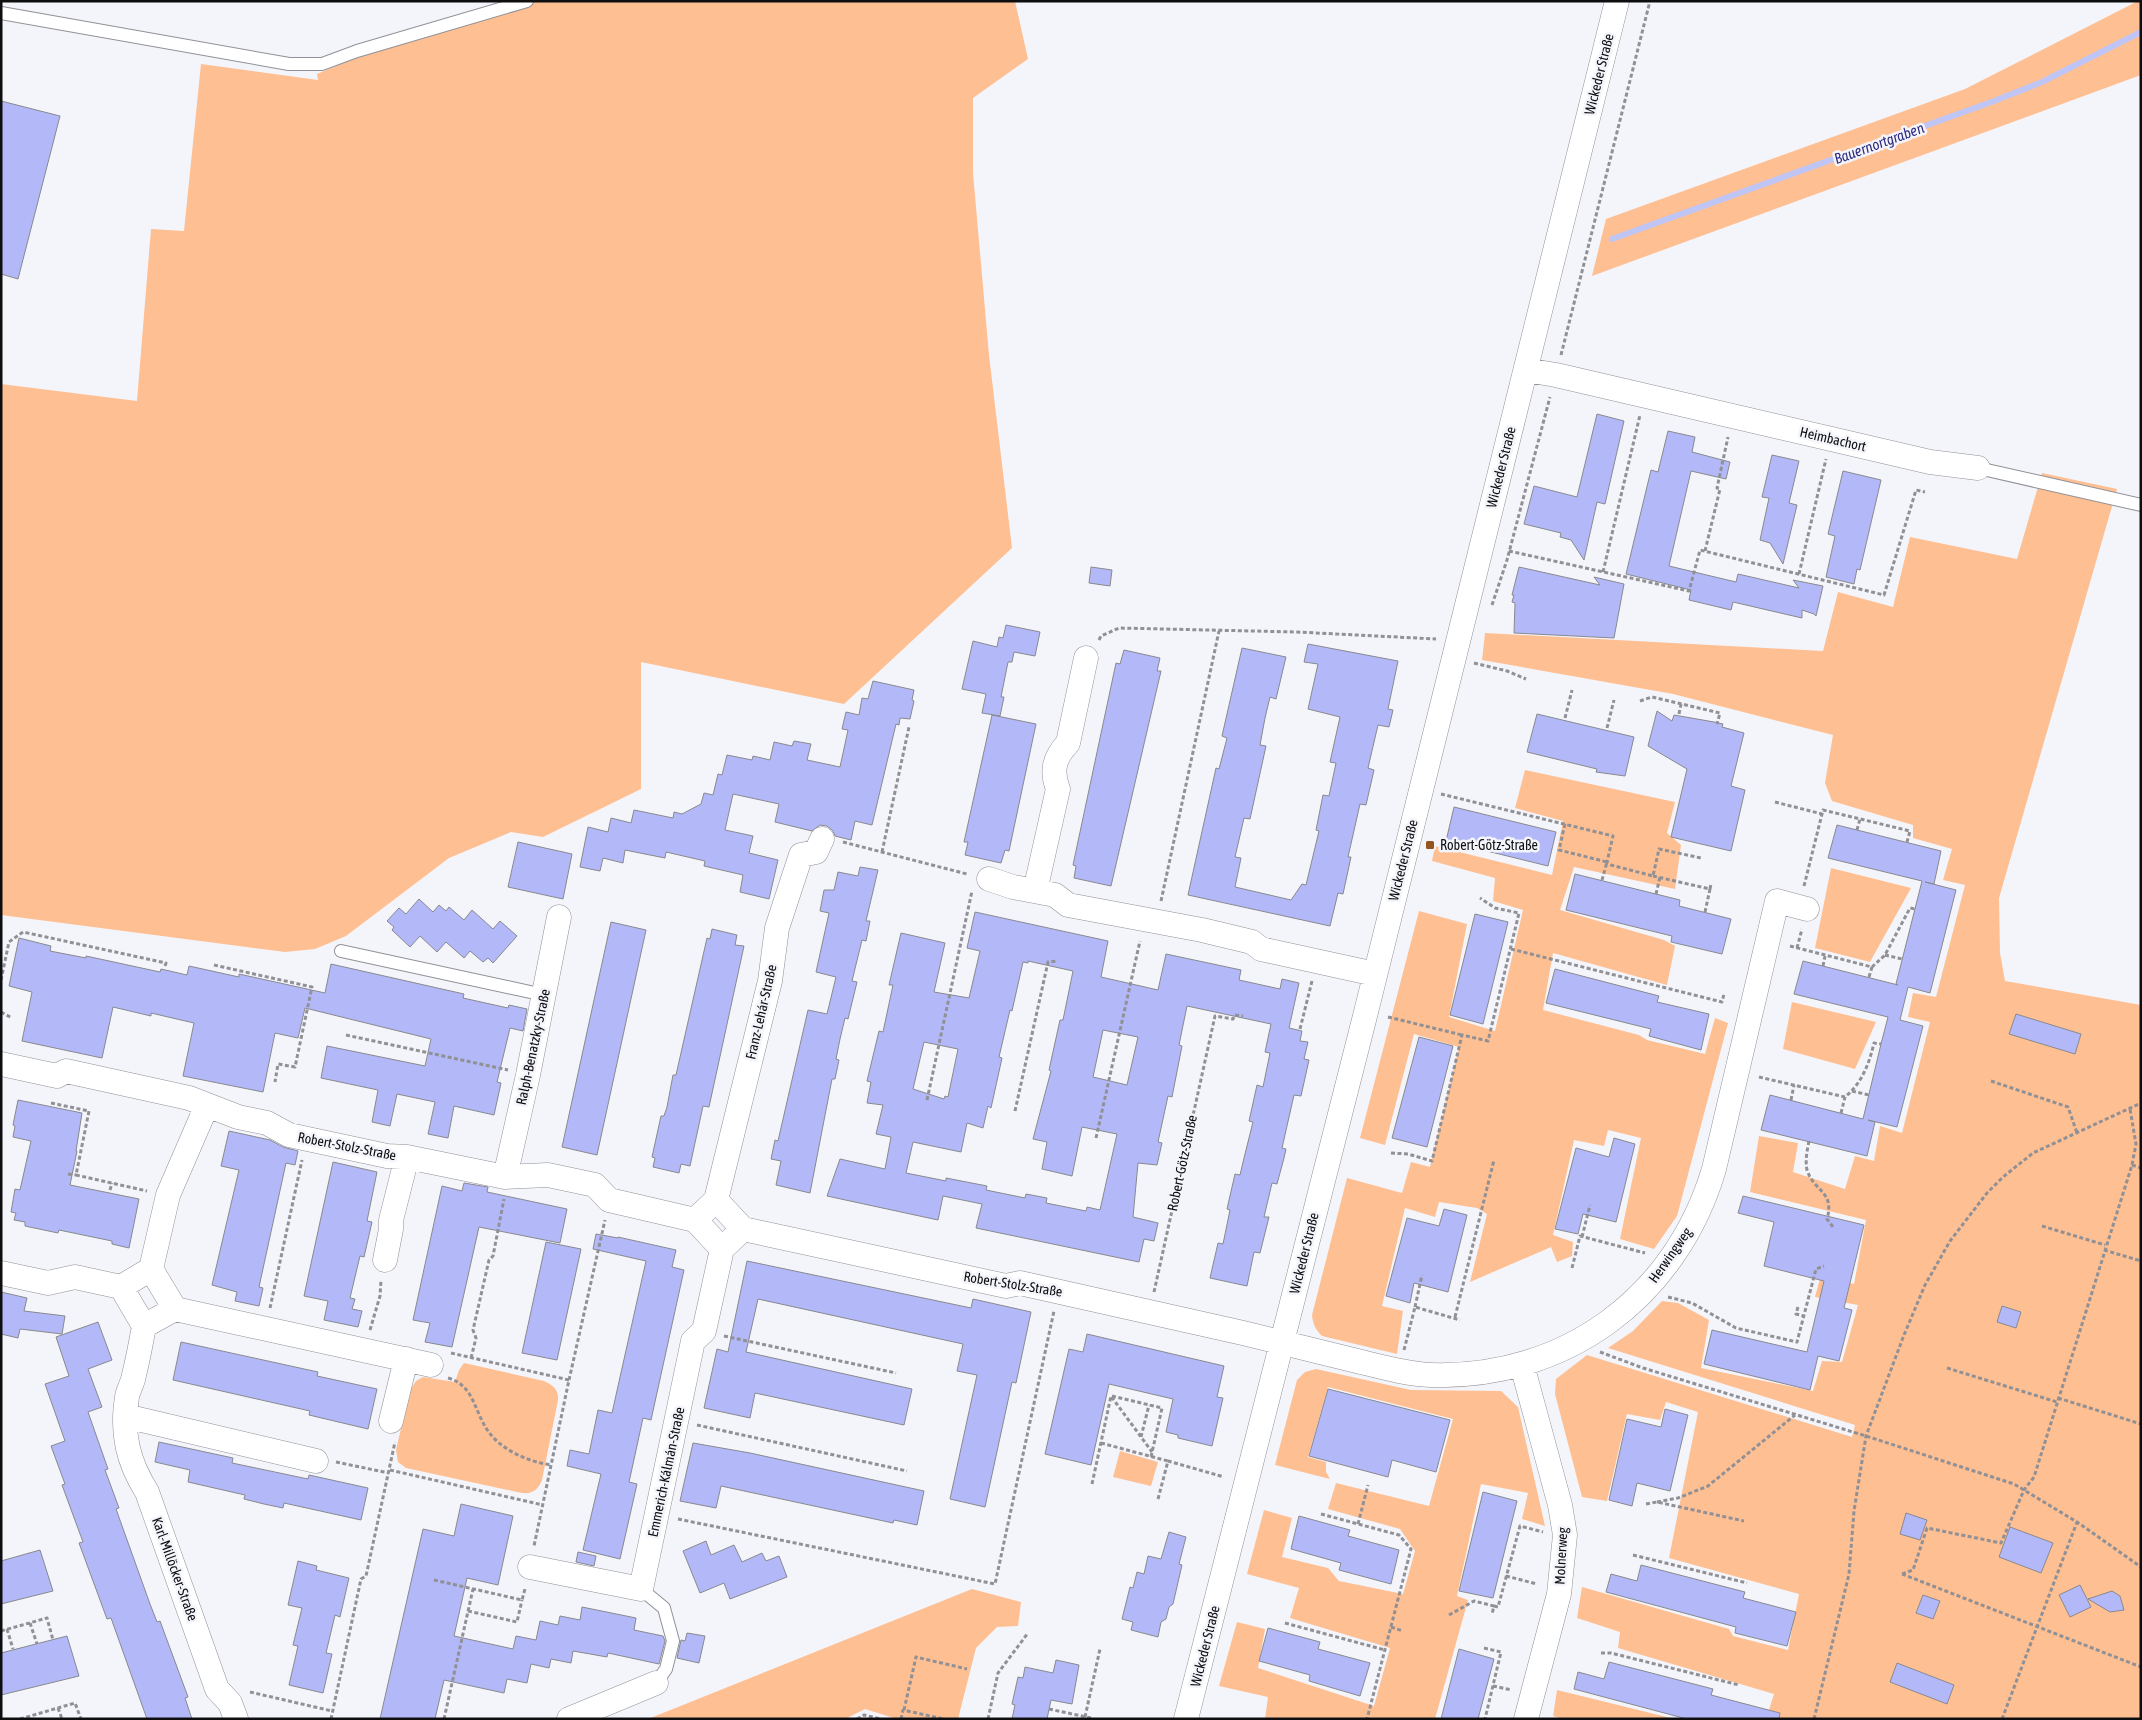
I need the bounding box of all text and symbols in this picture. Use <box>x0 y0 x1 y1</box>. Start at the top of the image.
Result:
street label: Wickeder Straße <box>1581 32 1617 116</box>
water label: Bauernortgraben <box>1832 119 1926 167</box>
street label: Heimbachort <box>1798 424 1868 454</box>
street label: Wickeder Straße <box>1483 425 1519 509</box>
street label: Wickeder Straße <box>1385 818 1421 902</box>
place label: Robert-Götz-Straße <box>1440 837 1538 853</box>
marker: Robert-Götz-Straße <box>1424 839 1436 851</box>
street label: Franz-Lehár-Straße <box>742 963 780 1061</box>
street label: Ralph-Benatzky-Straße <box>513 988 553 1106</box>
street label: Robert-Götz-Straße <box>1164 1113 1200 1213</box>
street label: Robert-Stolz-Straße <box>296 1129 398 1163</box>
street label: Wickeder Straße <box>1286 1211 1322 1295</box>
street label: Herwingweg <box>1645 1224 1695 1286</box>
street label: Robert-Stolz-Straße <box>962 1268 1064 1300</box>
street label: Emmerich-Kálmán-Straße <box>644 1406 688 1538</box>
street label: Karl-Millöcker-Straße <box>149 1515 201 1623</box>
street label: Molnerweg <box>1552 1527 1570 1585</box>
street label: Wickeder Straße <box>1187 1604 1223 1688</box>

